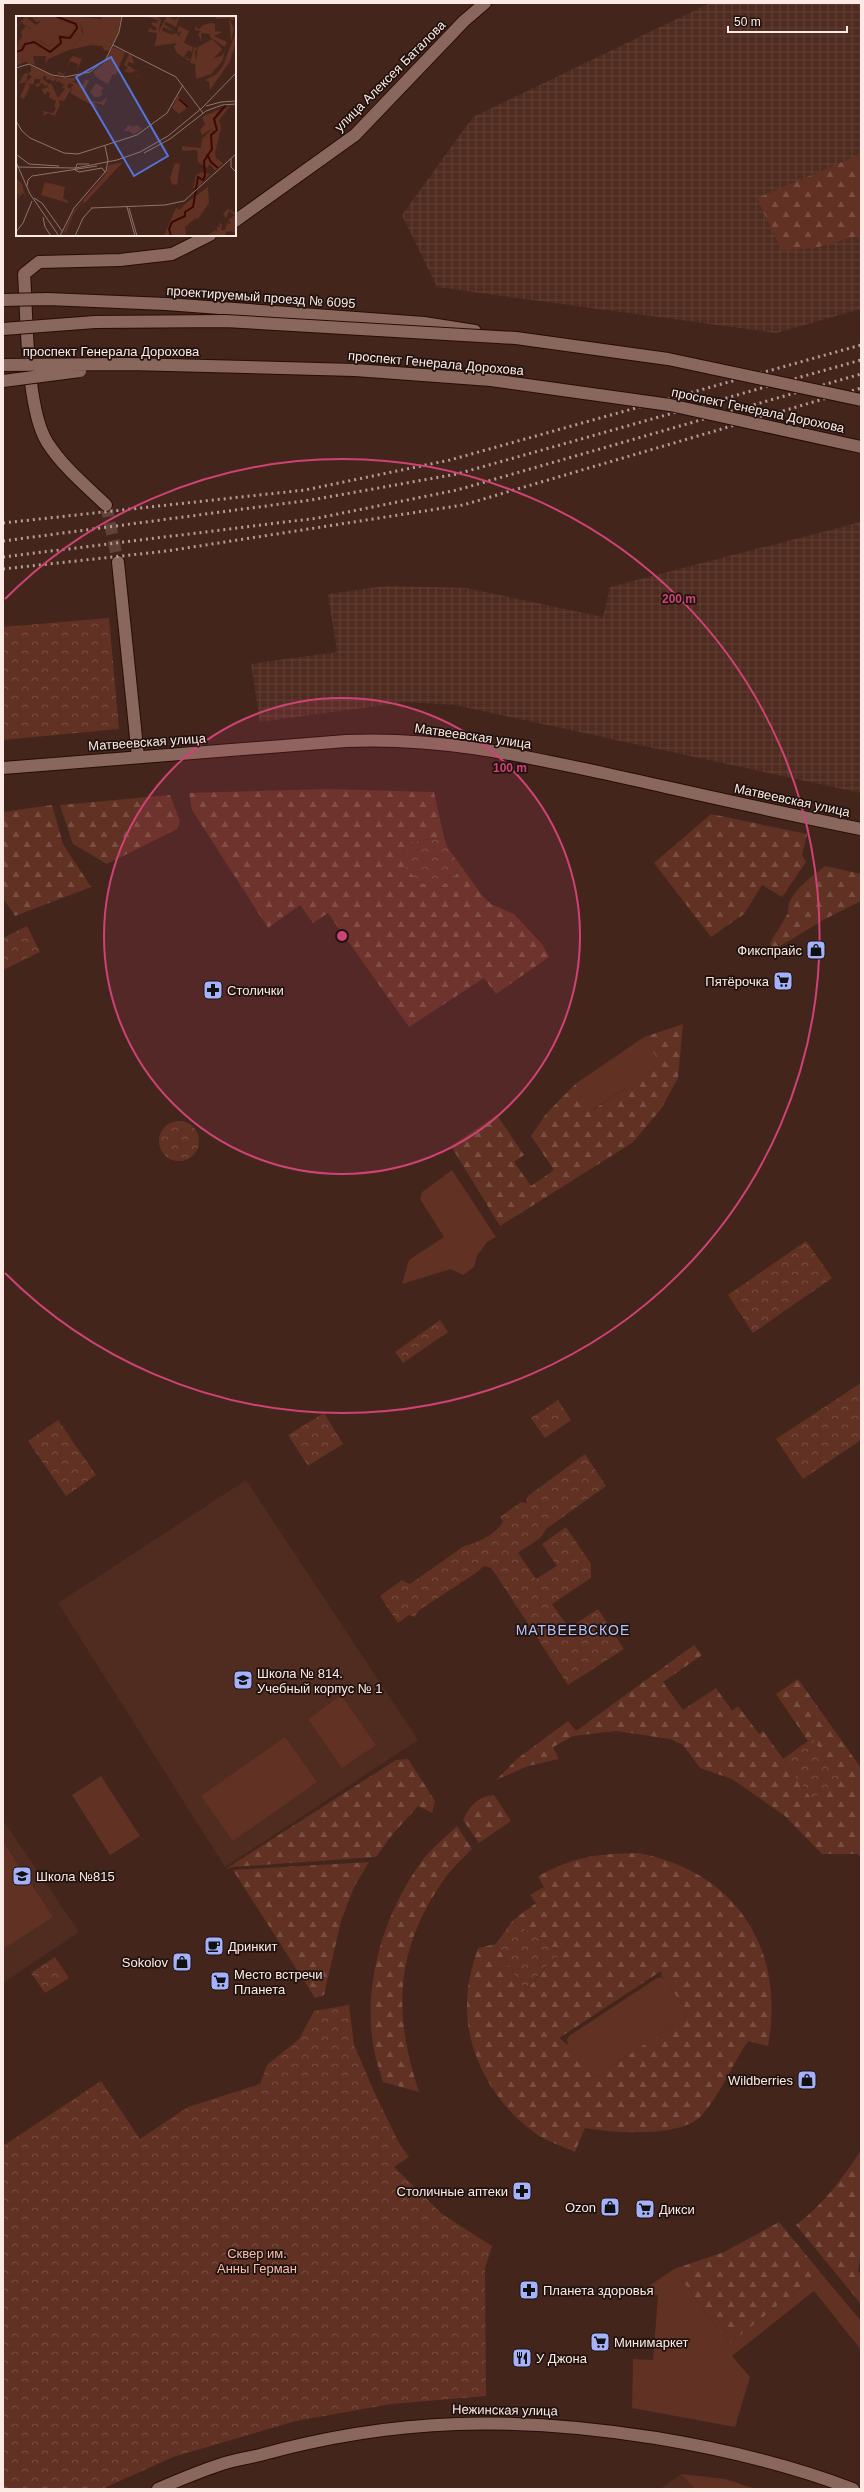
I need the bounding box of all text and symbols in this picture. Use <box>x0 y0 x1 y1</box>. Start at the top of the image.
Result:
scale bar <box>728 8 847 34</box>
text: 50 m <box>734 15 761 29</box>
inset map <box>16 16 236 236</box>
street label: улица Алексея Баталова <box>331 17 449 135</box>
street label: проектируемый проезд № 6095 <box>166 283 356 311</box>
street label: проспект Генерала Дорохова <box>23 344 200 359</box>
street label: проспект Генерала Дорохова <box>347 348 525 378</box>
street label: проспект Генерала Дорохова <box>670 384 847 436</box>
text: 200 m <box>662 592 696 606</box>
street label: Матвеевская улица <box>414 720 533 752</box>
street label: Матвеевская улица <box>88 730 207 754</box>
text: 100 m <box>493 761 527 775</box>
street label: Матвеевская улица <box>733 780 852 820</box>
centre of rings <box>335 929 349 943</box>
shop icon: Фикспрайс <box>805 939 827 961</box>
place label: Фикспрайс <box>737 943 802 958</box>
supermarket icon: Пятёрочка <box>772 970 794 992</box>
place label: Пятёрочка <box>705 974 770 989</box>
pharmacy icon: Столички <box>202 979 224 1001</box>
place label: Столички <box>227 983 284 998</box>
district label: МАТВЕЕВСКОЕ <box>516 1622 630 1638</box>
place label: Школа № 814. Учебный корпус № 1 <box>257 1666 383 1696</box>
school or university icon: Школа № 814. Учебный корпус № 1 <box>232 1669 254 1691</box>
school or university icon: Школа №815 <box>11 1865 33 1887</box>
place label: Школа №815 <box>36 1869 115 1884</box>
cafe icon: Дринкит <box>203 1935 225 1957</box>
place label: Дринкит <box>228 1939 277 1954</box>
shop icon: Sokolov <box>171 1951 193 1973</box>
place label: Sokolov <box>122 1955 168 1970</box>
place label: Место встречи Планета <box>234 1967 323 1997</box>
supermarket icon: Место встречи Планета <box>209 1970 231 1992</box>
shop icon: Wildberries <box>796 2069 818 2091</box>
place label: Wildberries <box>728 2073 793 2088</box>
pharmacy icon: Столичные аптеки <box>511 2180 533 2202</box>
place label: Столичные аптеки <box>397 2184 508 2199</box>
shop icon: Ozon <box>599 2196 621 2218</box>
supermarket icon: Дикси <box>634 2198 656 2220</box>
place label: Ozon <box>565 2200 596 2215</box>
place label: Дикси <box>659 2202 695 2217</box>
park label: Сквер им. Анны Герман <box>217 2246 297 2276</box>
pharmacy icon: Планета здоровья <box>518 2279 540 2301</box>
place label: Планета здоровья <box>543 2283 653 2298</box>
supermarket icon: Минимаркет <box>589 2331 611 2353</box>
place label: Минимаркет <box>614 2335 689 2350</box>
restaurant icon: У Джона <box>511 2347 533 2369</box>
place label: У Джона <box>536 2351 588 2366</box>
street label: Нежинская улица <box>452 2402 559 2418</box>

